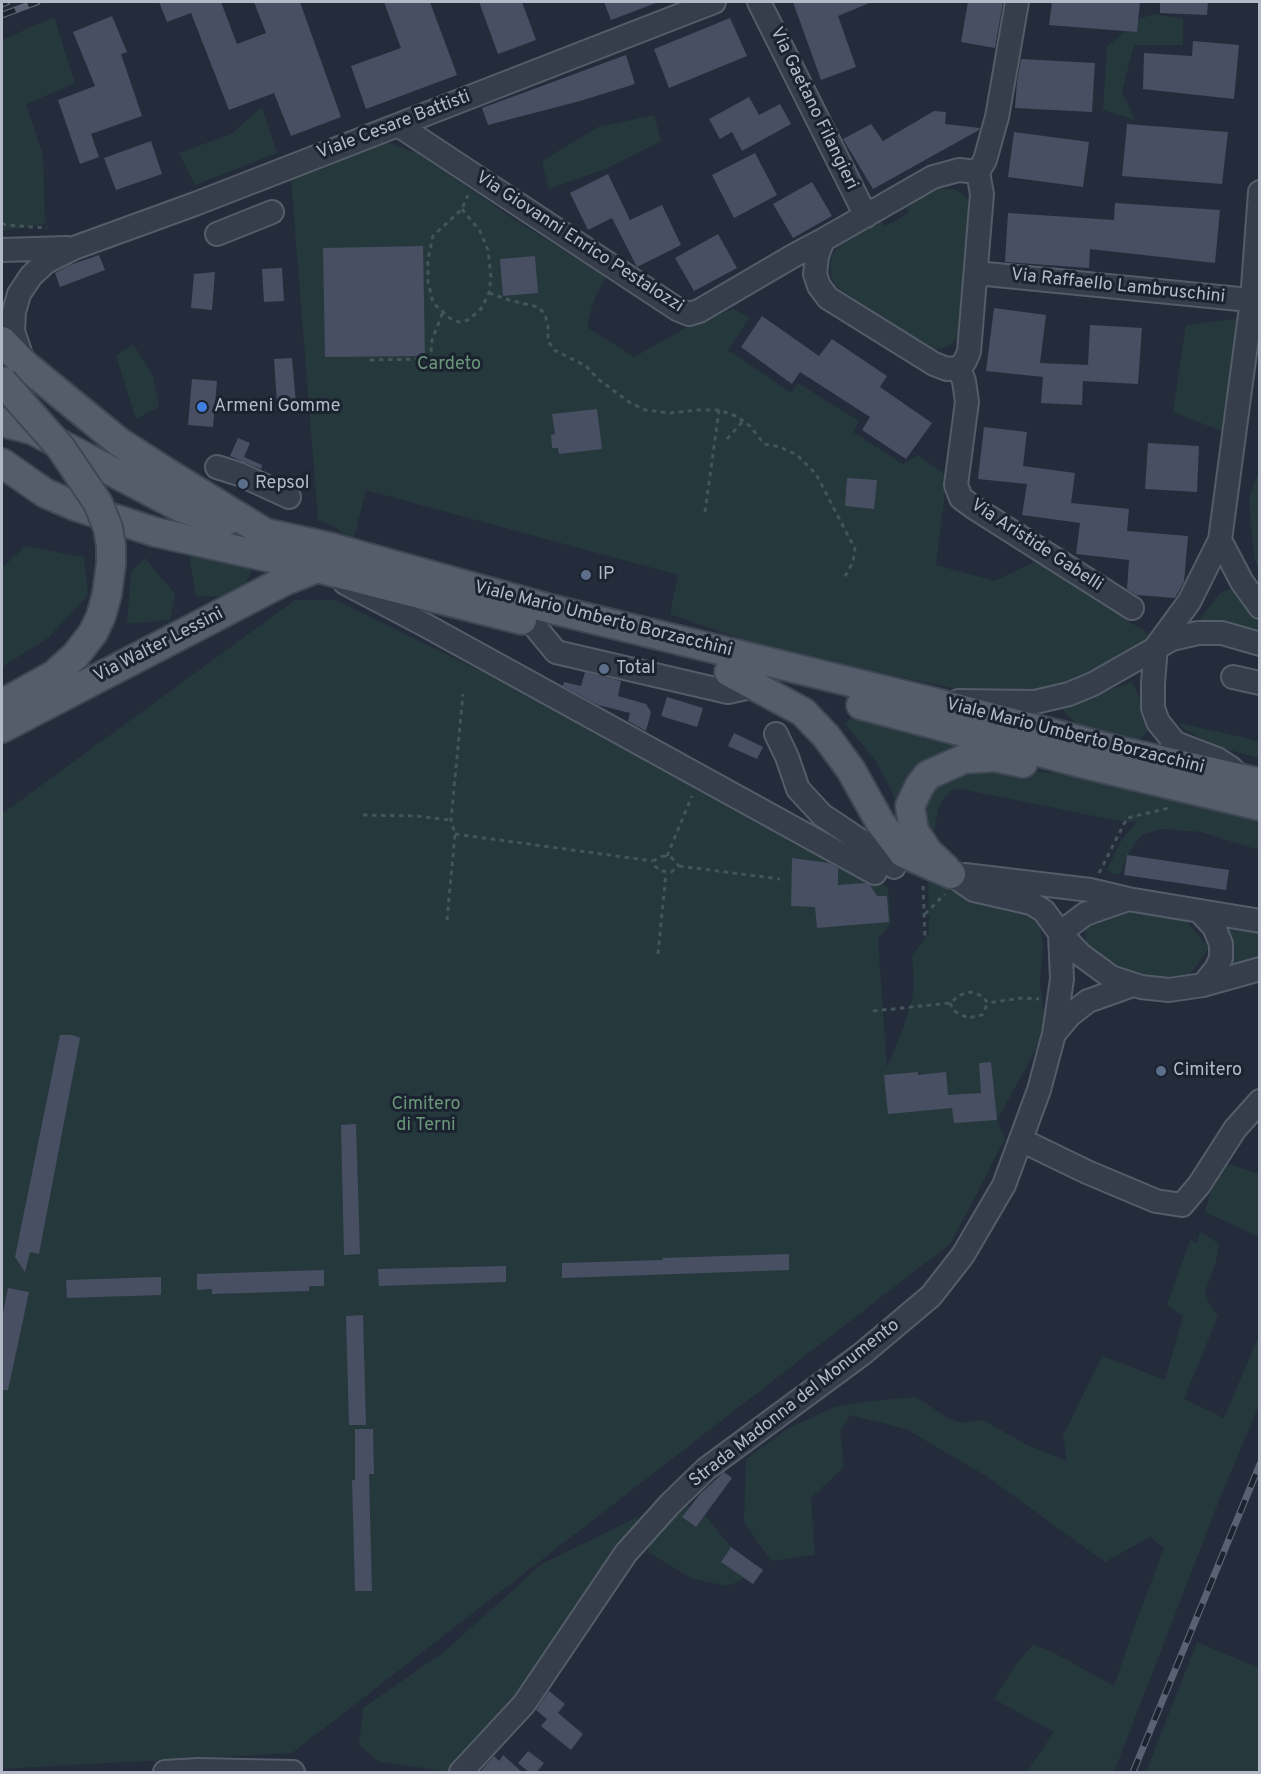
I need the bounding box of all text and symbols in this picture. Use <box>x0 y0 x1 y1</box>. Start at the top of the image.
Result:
street label: Via Gaetano Filangieri <box>764 24 862 194</box>
street label: Viale Cesare Battisti <box>314 87 474 165</box>
street label: Via Giovanni Enrico Pestalozzi <box>471 168 687 318</box>
street label: Via Raffaello Lambruschini <box>1010 265 1226 309</box>
park label: Cardeto <box>417 354 481 376</box>
place label: Armeni Gomme <box>214 396 340 418</box>
marker: Armeni Gomme <box>195 400 209 414</box>
place label: Repsol <box>255 473 309 495</box>
marker: Repsol <box>236 477 250 491</box>
street label: Via Aristide Gabelli <box>966 495 1106 597</box>
place label: IP <box>598 564 614 586</box>
marker: IP <box>579 568 593 582</box>
street label: Viale Mario Umberto Borzacchini <box>472 577 734 663</box>
street label: Via Walter Lessini <box>91 604 227 688</box>
place label: Total <box>616 658 656 680</box>
marker: Total <box>597 662 611 676</box>
street label: Viale Mario Umberto Borzacchini <box>944 694 1206 780</box>
place label: Cimitero <box>1173 1060 1242 1082</box>
marker: Cimitero <box>1154 1064 1168 1078</box>
park label: Cimitero di Terni <box>391 1094 461 1136</box>
street label: Strada Madonna del Monumento <box>686 1315 904 1493</box>

